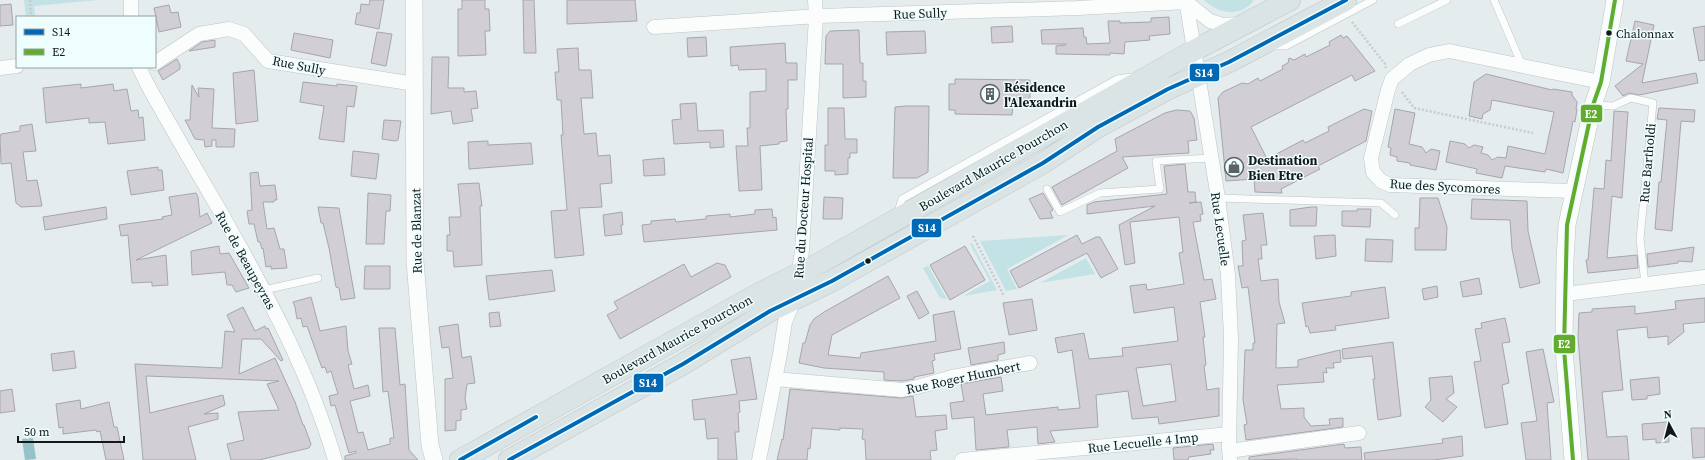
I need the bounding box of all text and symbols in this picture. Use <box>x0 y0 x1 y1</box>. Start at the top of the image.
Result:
street label: Rue Sully <box>893 4 948 23</box>
legend <box>16 16 156 68</box>
text: S14 <box>52 24 70 40</box>
place label: Chalonnax <box>1616 26 1675 42</box>
marker: Chalonnax <box>1604 28 1614 38</box>
text: E2 <box>52 44 65 60</box>
street label: Rue Sully <box>271 52 327 79</box>
line badge: S14 <box>1189 63 1220 82</box>
text: S14 <box>1195 66 1213 81</box>
place label: Résidence l'Alexandrin <box>1004 79 1077 111</box>
building icon: Résidence l'Alexandrin <box>979 83 1001 105</box>
line badge: E2 <box>1580 104 1603 123</box>
text: E2 <box>1585 107 1597 122</box>
street label: Boulevard Maurice Pourchon <box>916 116 1071 215</box>
street label: Rue Bartholdi <box>1636 122 1659 204</box>
street label: Rue du Docteur Hospital <box>790 137 817 279</box>
place label: Destination Bien Etre <box>1248 152 1318 184</box>
shop icon: Destination Bien Etre <box>1223 156 1245 178</box>
street label: Rue des Sycomores <box>1389 175 1501 198</box>
street label: Rue de Blanzat <box>407 187 426 274</box>
street label: Rue Lecuelle <box>1207 191 1234 267</box>
street label: Rue de Beaupeyras <box>212 208 280 313</box>
line badge: S14 <box>911 218 942 238</box>
text: S14 <box>918 221 936 236</box>
unlabelled marker <box>863 256 873 266</box>
street label: Boulevard Maurice Pourchon <box>599 291 755 388</box>
line badge: E2 <box>1553 334 1576 354</box>
text: E2 <box>1558 337 1570 352</box>
street label: Rue Roger Humbert <box>905 357 1022 398</box>
line badge: S14 <box>633 373 664 393</box>
text: S14 <box>639 376 657 391</box>
north arrow <box>1649 404 1689 444</box>
text: N <box>1663 407 1673 423</box>
scale bar <box>18 418 124 444</box>
text: 50 m <box>24 424 50 440</box>
street label: Rue Lecuelle 4 Imp <box>1087 428 1199 457</box>

